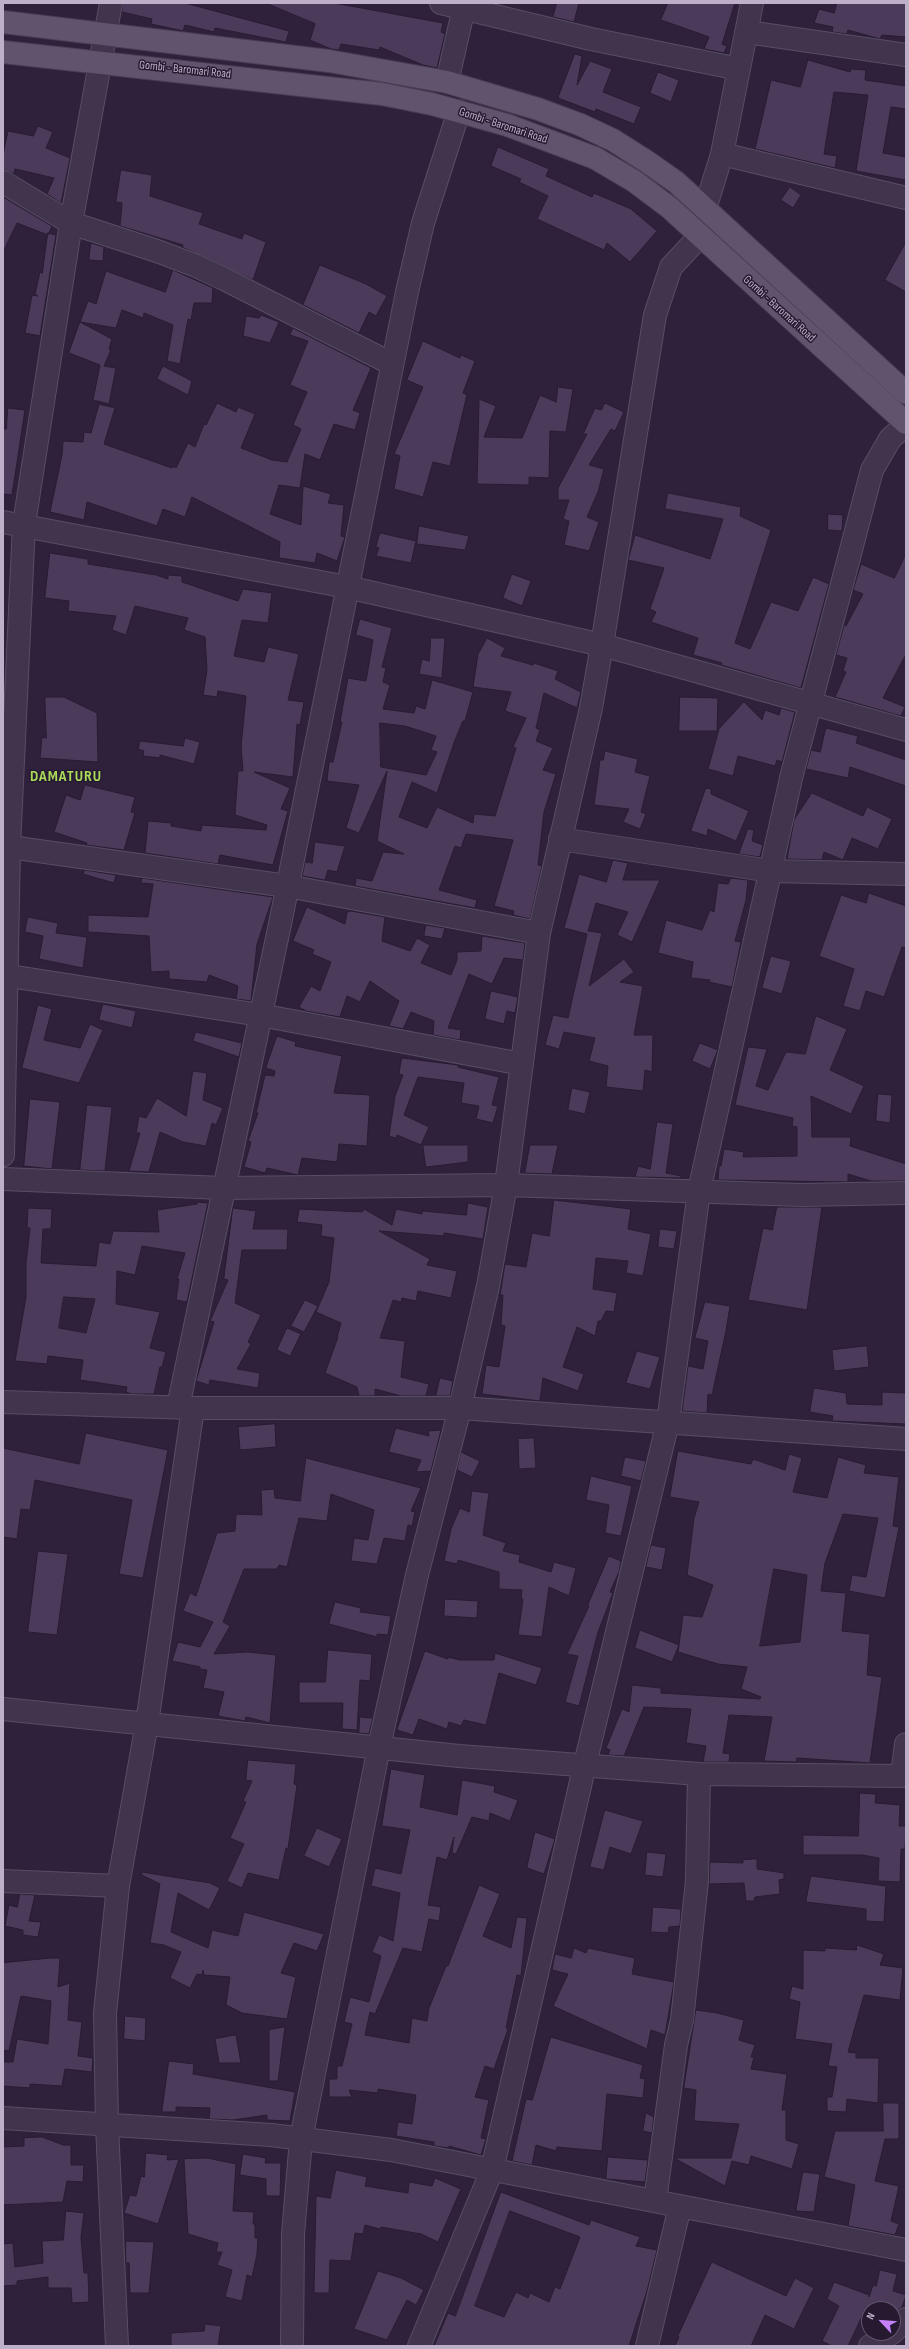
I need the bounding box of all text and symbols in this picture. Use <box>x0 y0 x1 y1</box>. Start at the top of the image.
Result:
street label: Gombi - Baromari Road <box>138 58 232 82</box>
street label: Gombi - Baromari Road <box>457 105 549 147</box>
street label: Gombi - Baromari Road <box>740 273 818 345</box>
district label: DAMATURU <box>30 767 102 787</box>
north arrow <box>861 2301 901 2341</box>
text: N <box>864 2310 878 2321</box>

